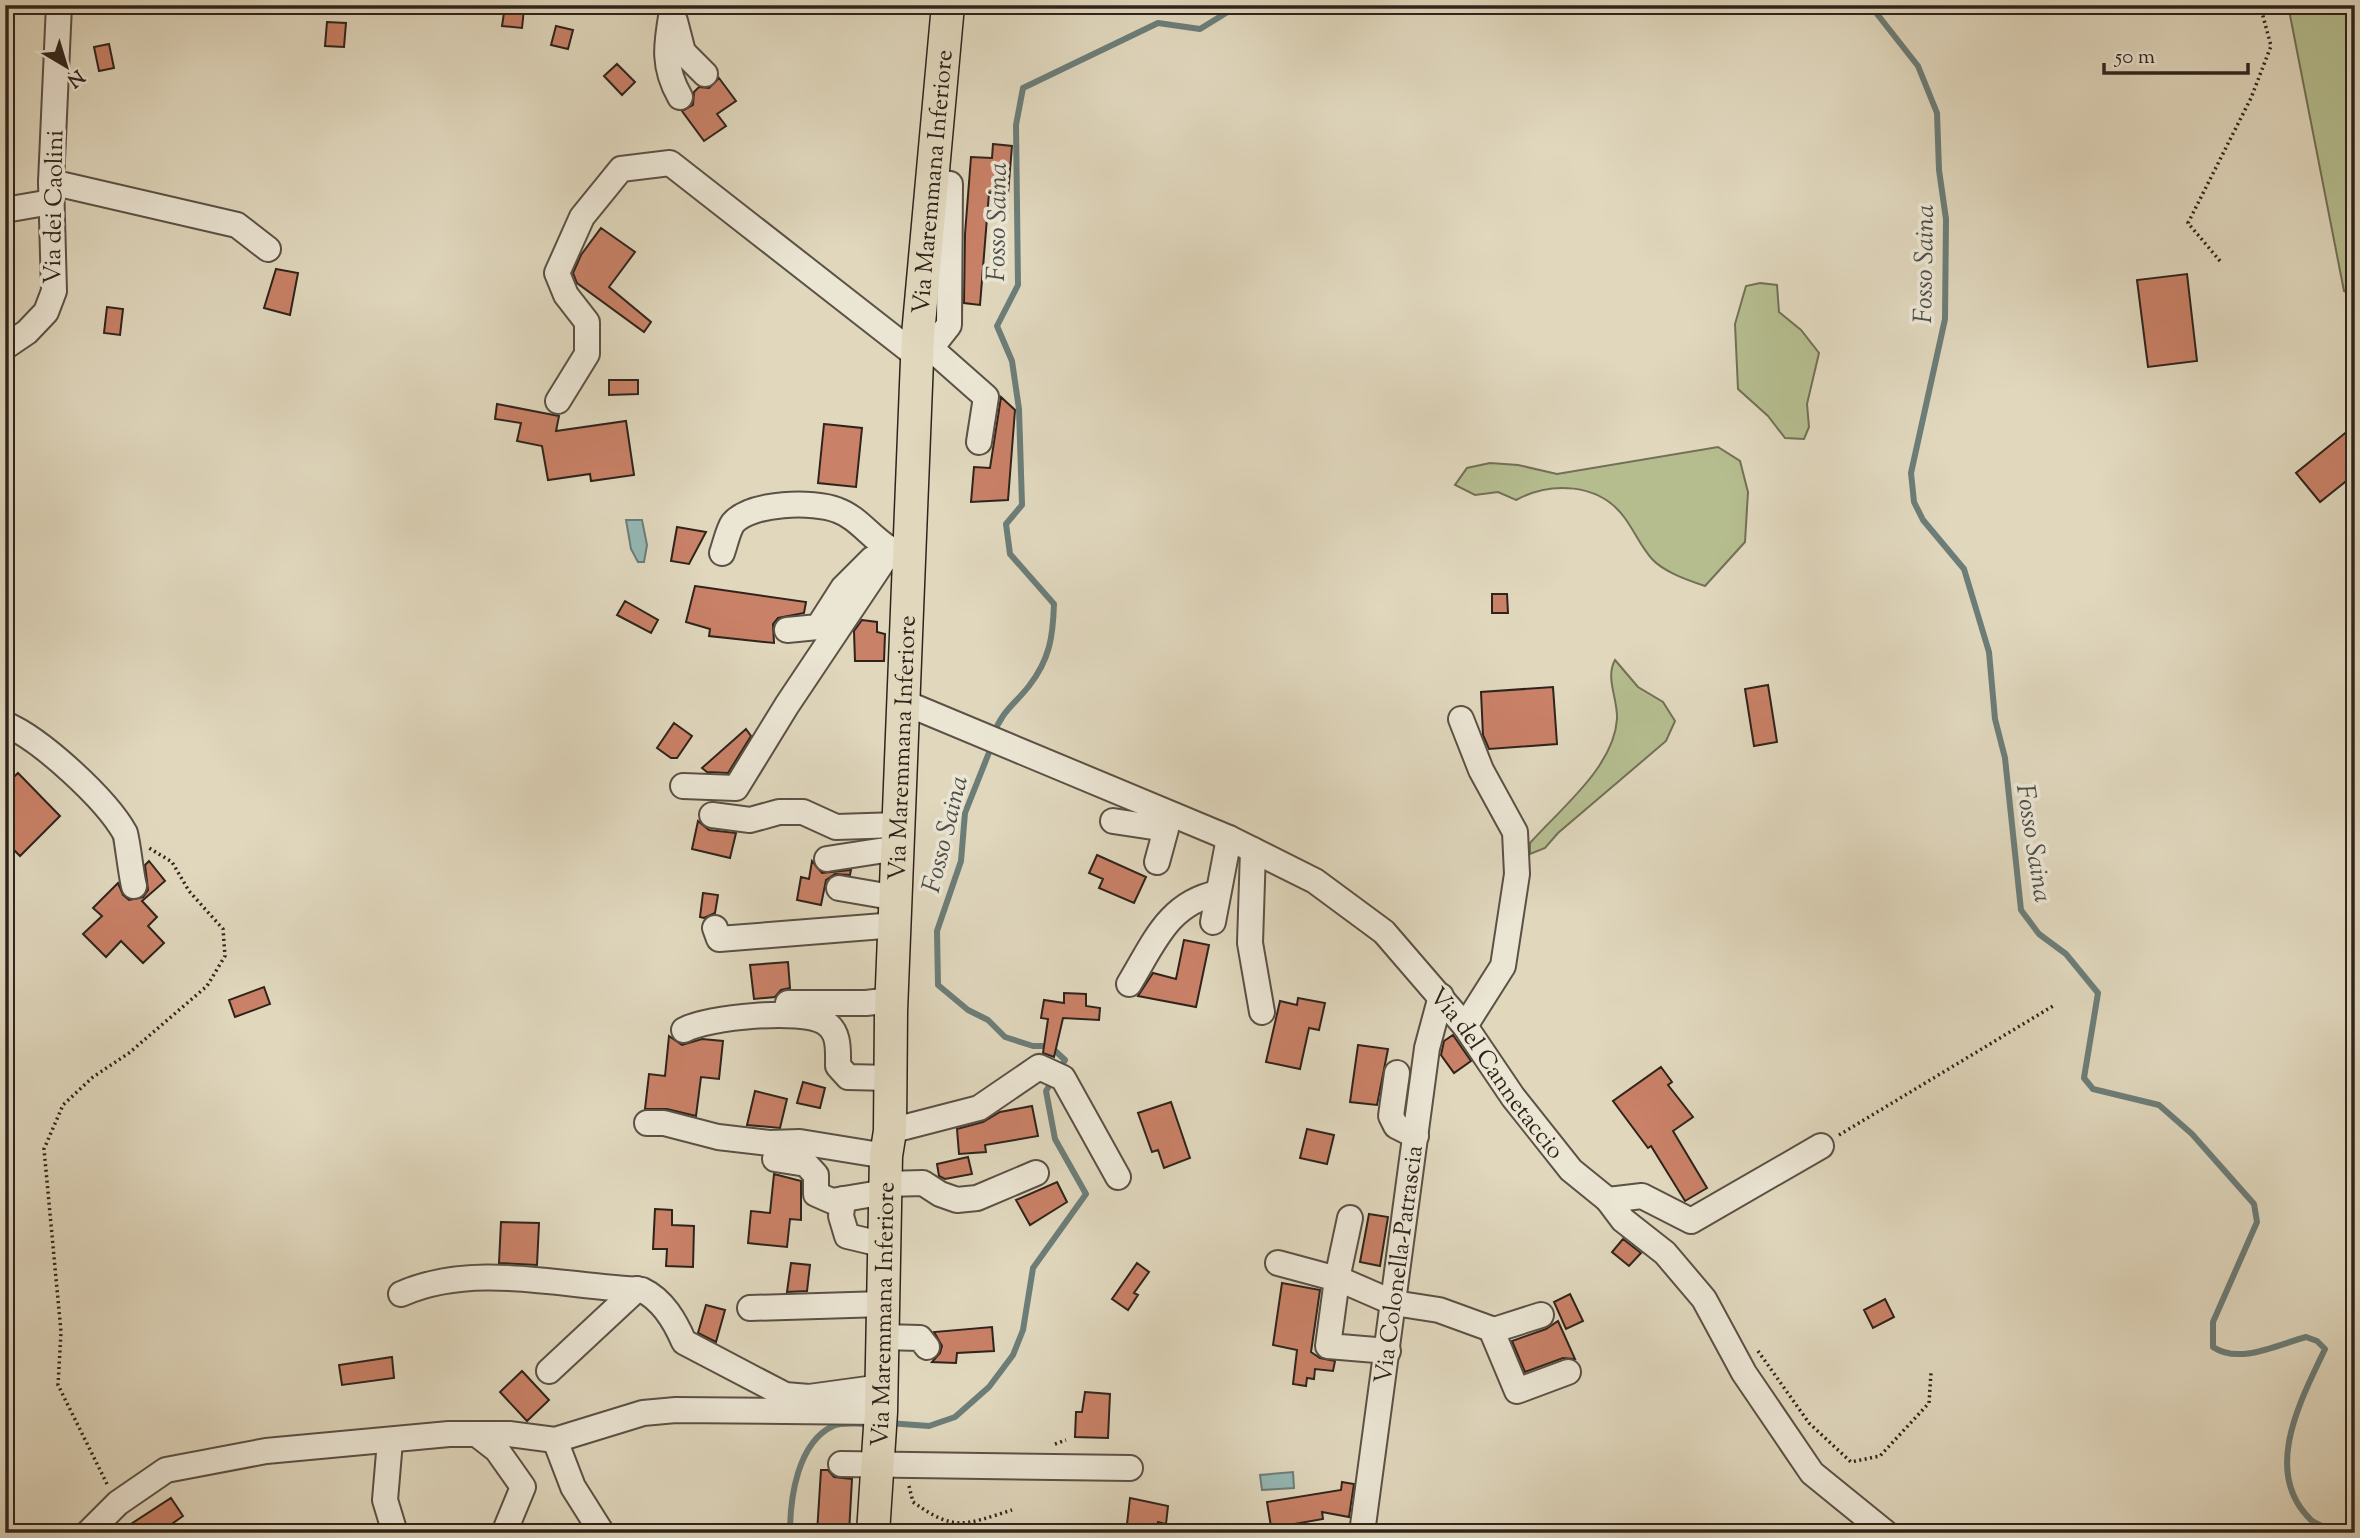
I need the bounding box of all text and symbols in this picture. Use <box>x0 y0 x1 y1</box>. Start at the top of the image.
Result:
north arrow <box>32 32 102 102</box>
scale bar <box>2104 32 2248 76</box>
text: 50 m <box>2114 43 2155 73</box>
street label: Via Maremmana Inferiore <box>905 48 963 316</box>
text: N <box>61 62 89 93</box>
street label: Via dei Caolini <box>37 129 73 285</box>
water label: Fosso Saina <box>979 162 1018 282</box>
water label: Fosso Saina <box>1906 204 1945 324</box>
street label: Via Maremmana Inferiore <box>881 615 926 881</box>
water label: Fosso Saina <box>914 772 979 897</box>
water label: Fosso Saina <box>2005 782 2060 905</box>
street label: Via del Cannetaccio <box>1420 981 1571 1167</box>
street label: Via Colonella-Patrascia <box>1367 1143 1433 1386</box>
street label: Via Maremmana Inferiore <box>864 1181 904 1448</box>

